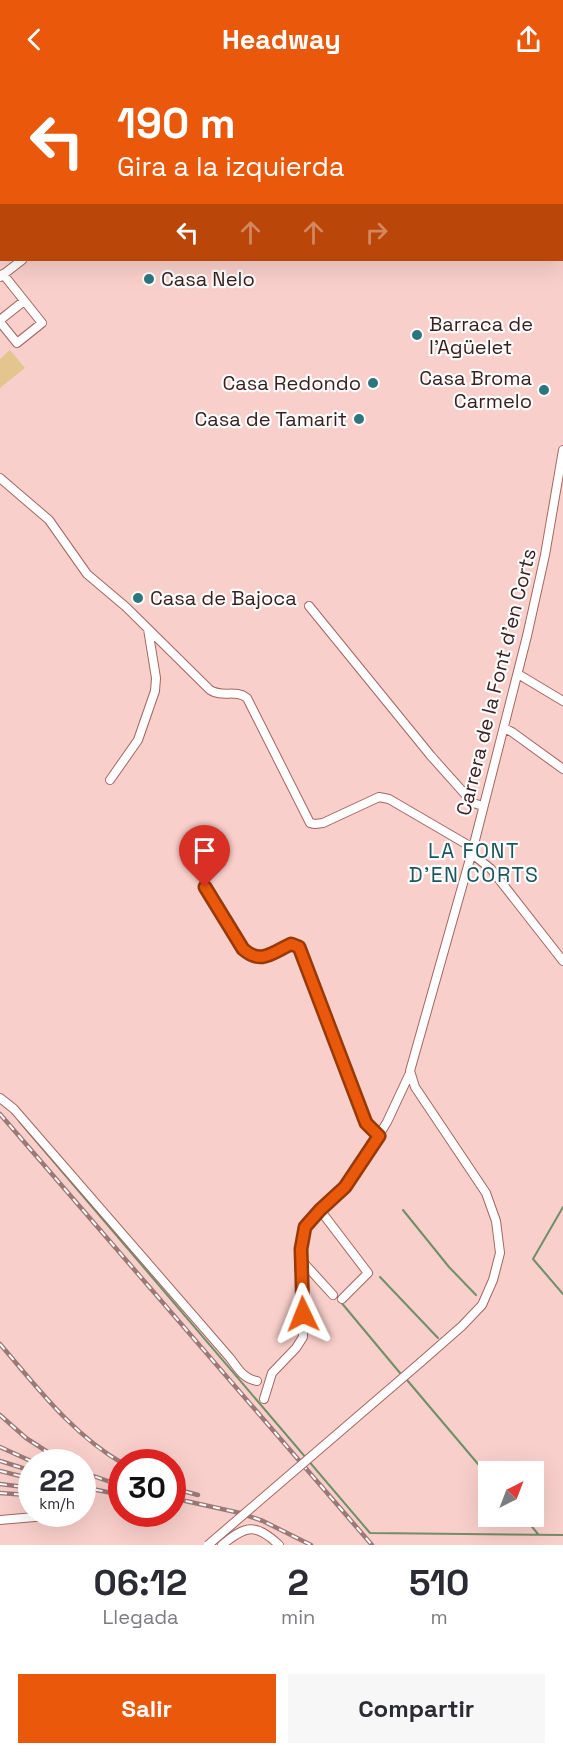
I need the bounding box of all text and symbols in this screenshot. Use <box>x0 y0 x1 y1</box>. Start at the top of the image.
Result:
text: Headway <box>222 22 341 57</box>
icon: back <box>18 23 51 56</box>
icon: share <box>512 23 545 56</box>
text: 190 m <box>117 97 236 150</box>
icon: left <box>18 102 96 180</box>
text: Gira a la izquierda <box>117 149 344 184</box>
icon: left <box>171 216 204 249</box>
icon: ahead <box>234 216 267 249</box>
icon: ahead <box>297 216 330 249</box>
icon: right <box>360 216 393 249</box>
place label: Casa Nelo <box>161 266 255 292</box>
marker: Casa Nelo <box>142 272 156 286</box>
place label: Barraca de l'Agüelet <box>429 311 533 360</box>
marker: Barraca de l'Agüelet <box>410 328 424 342</box>
place label: Casa Broma Carmelo <box>419 365 532 414</box>
place label: Casa Redondo <box>222 370 361 396</box>
marker: Casa Redondo <box>366 376 380 390</box>
marker: Casa Broma Carmelo <box>537 383 551 397</box>
place label: Casa de Tamarit <box>194 406 347 432</box>
marker: Casa de Tamarit <box>352 412 366 426</box>
street label: Carrera de la Font d'en Corts <box>450 546 542 818</box>
place label: Casa de Bajoca <box>150 585 297 611</box>
marker: Casa de Bajoca <box>131 591 145 605</box>
pin <box>179 825 230 887</box>
icon: arrive <box>188 834 221 867</box>
district label: LA FONT D'EN CORTS <box>409 837 539 888</box>
position arrow <box>271 1282 335 1346</box>
speed limit sign: 30 <box>108 1449 186 1527</box>
text: 22 <box>39 1461 75 1500</box>
north arrow <box>478 1461 544 1527</box>
map controls <box>478 1461 544 1527</box>
text: km/h <box>39 1494 75 1513</box>
text: 06:12 <box>94 1560 187 1606</box>
text: 2 <box>287 1560 309 1606</box>
text: 510 <box>409 1560 469 1606</box>
text: Llegada <box>102 1604 179 1630</box>
text: min <box>281 1604 315 1630</box>
text: m <box>431 1604 448 1630</box>
button: Salir <box>18 1674 276 1743</box>
button: Compartir <box>288 1674 545 1743</box>

